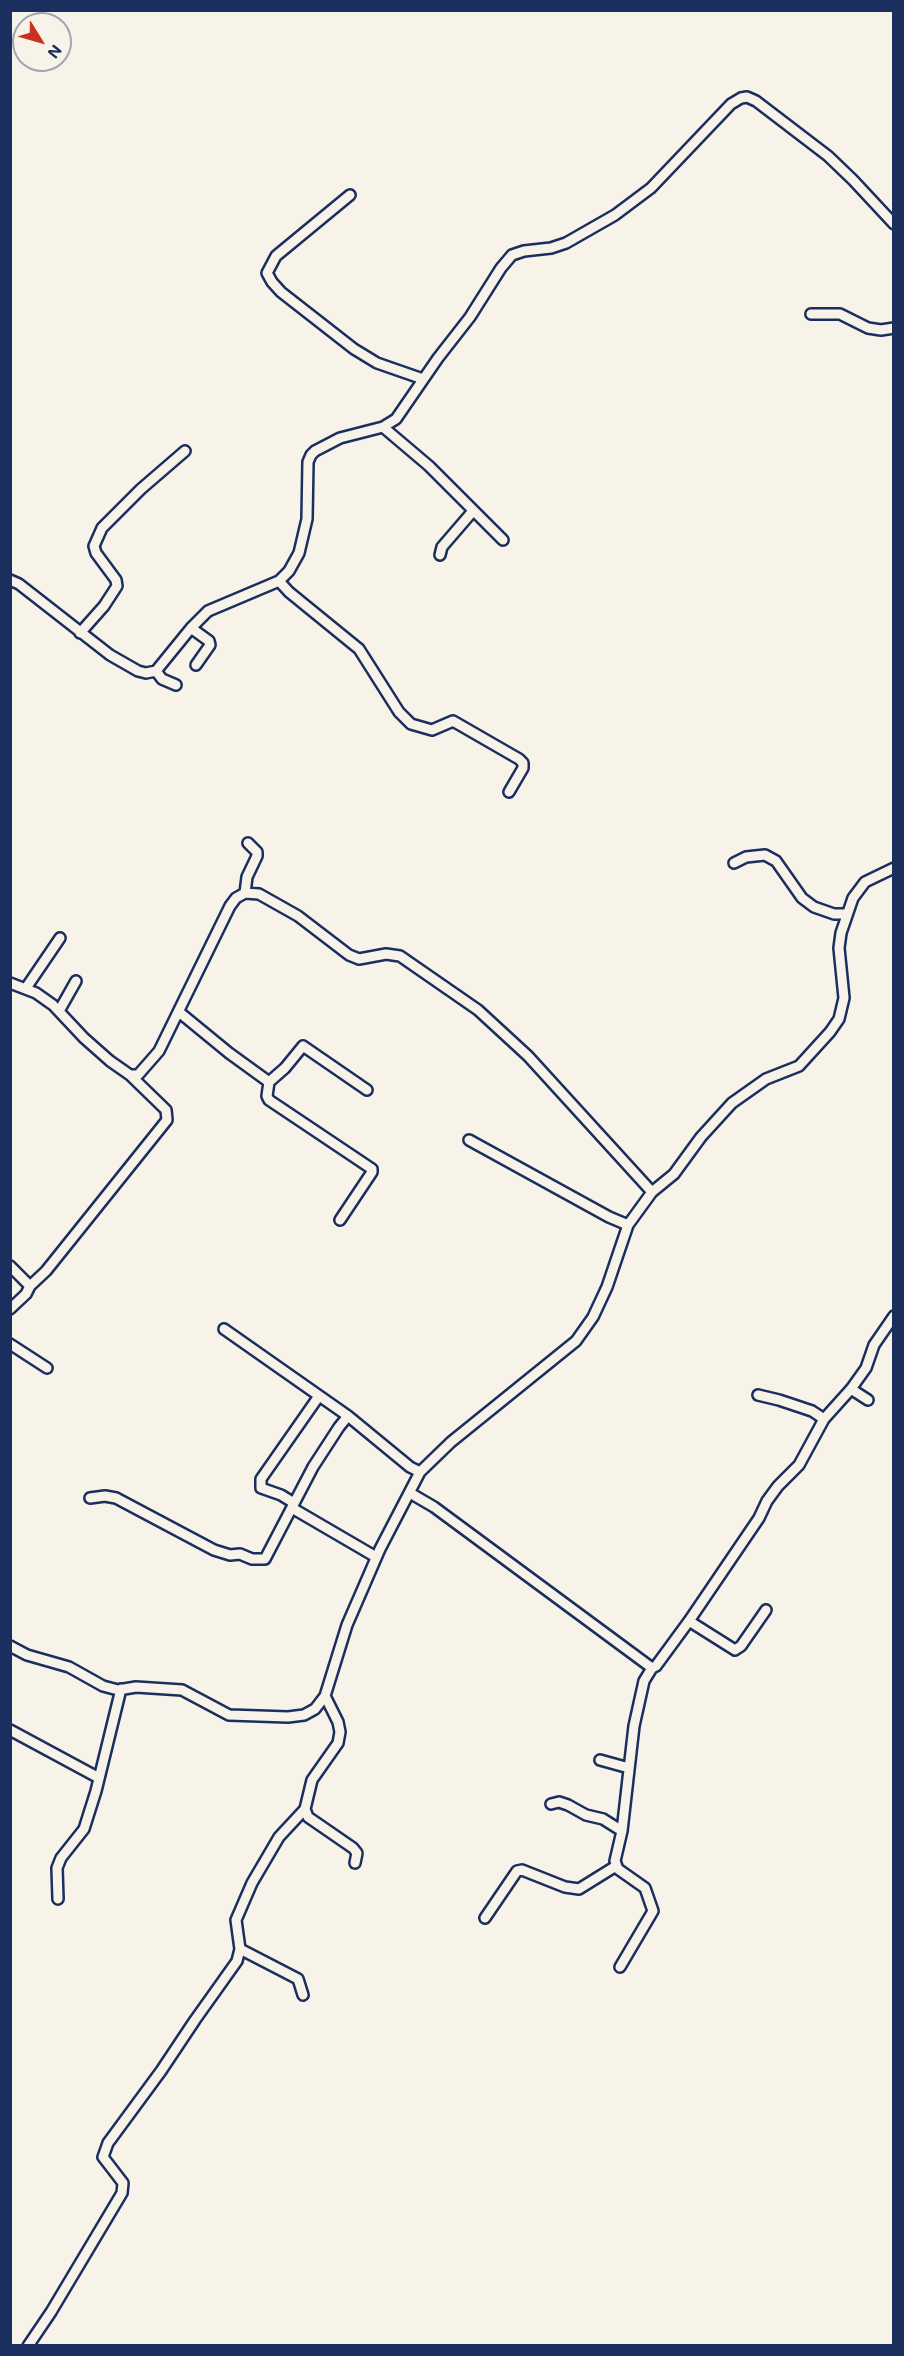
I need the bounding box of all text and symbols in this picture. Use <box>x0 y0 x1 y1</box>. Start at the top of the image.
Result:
north arrow <box>12 12 72 72</box>
text: N <box>43 41 67 63</box>

